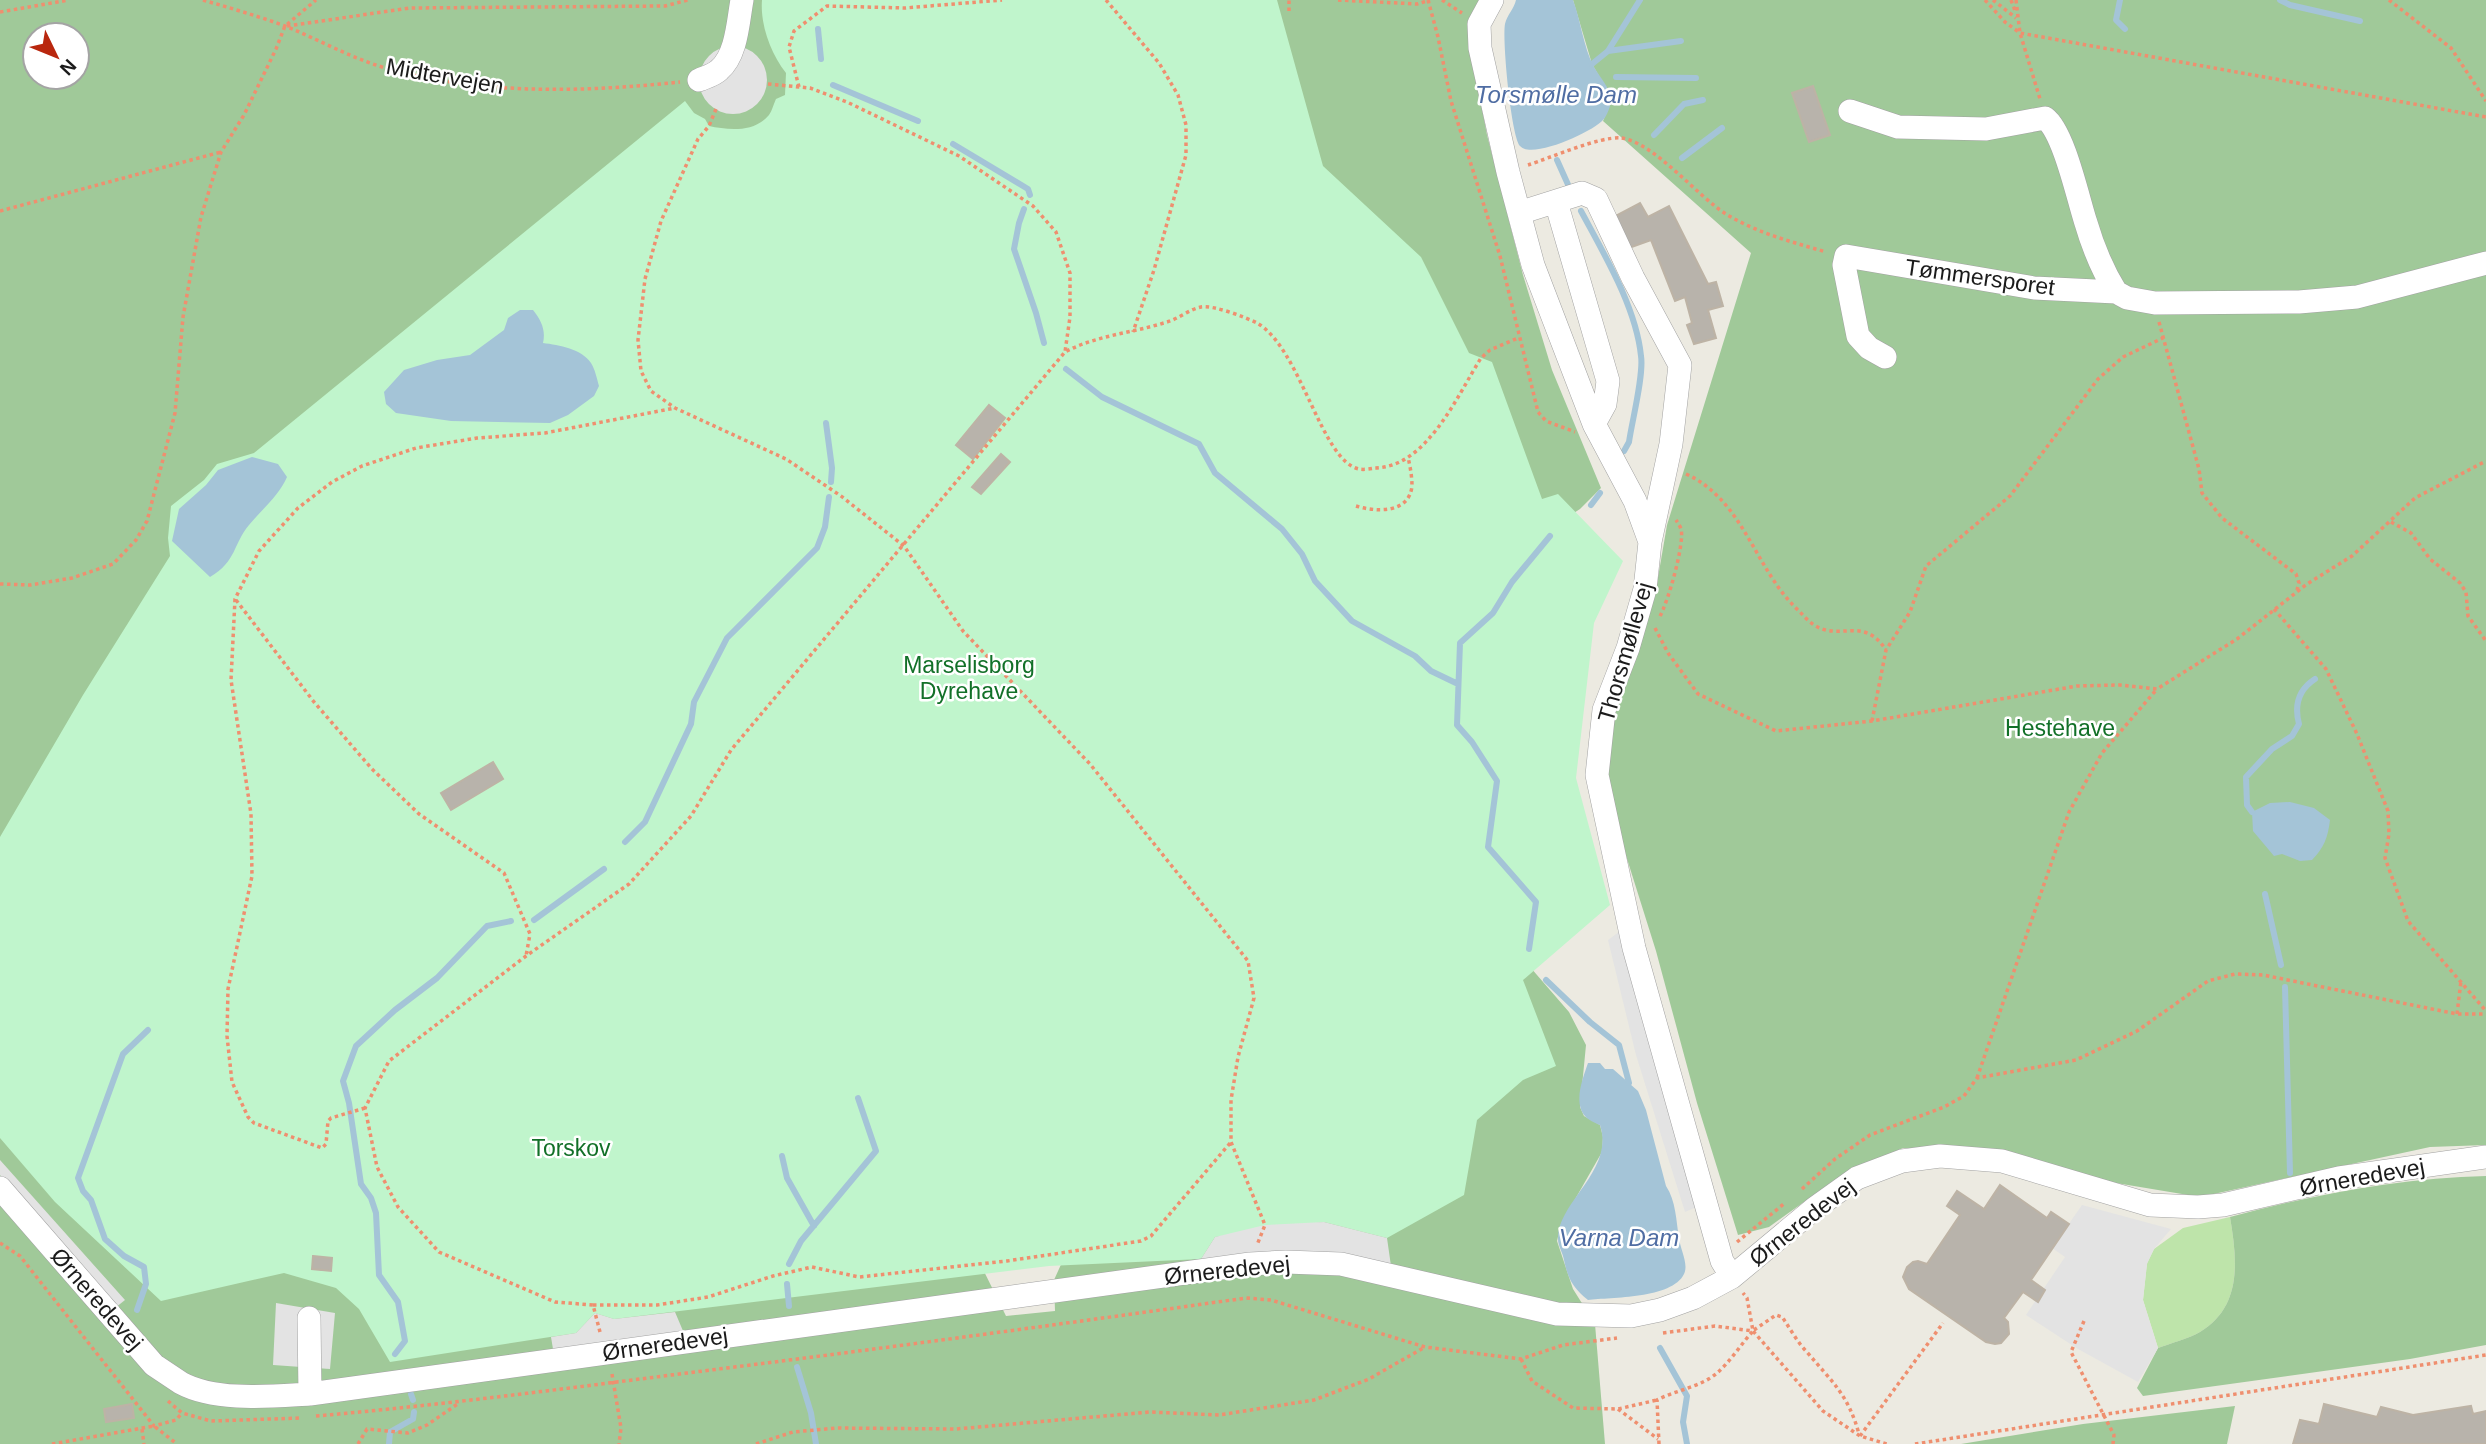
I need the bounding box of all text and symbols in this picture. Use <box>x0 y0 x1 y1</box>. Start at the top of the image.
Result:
north arrow <box>21 21 91 91</box>
street label: Midtervejen <box>384 53 506 99</box>
text: N <box>56 55 80 79</box>
water label: Torsmølle Dam <box>1475 81 1637 108</box>
street label: Tømmersporet <box>1904 254 2057 300</box>
street label: Thorsmøllevej <box>1593 579 1657 725</box>
park label: Marselisborg Dyrehave <box>903 652 1035 704</box>
park label: Hestehave <box>2005 715 2115 741</box>
park label: Torskov <box>531 1135 611 1161</box>
street label: Ørneredevej <box>2297 1153 2427 1201</box>
street label: Ørneredevej <box>1744 1173 1860 1271</box>
water label: Varna Dam <box>1559 1224 1679 1251</box>
street label: Ørneredevej <box>46 1243 148 1355</box>
street label: Ørneredevej <box>1163 1250 1291 1290</box>
street label: Ørneredevej <box>601 1322 729 1366</box>

